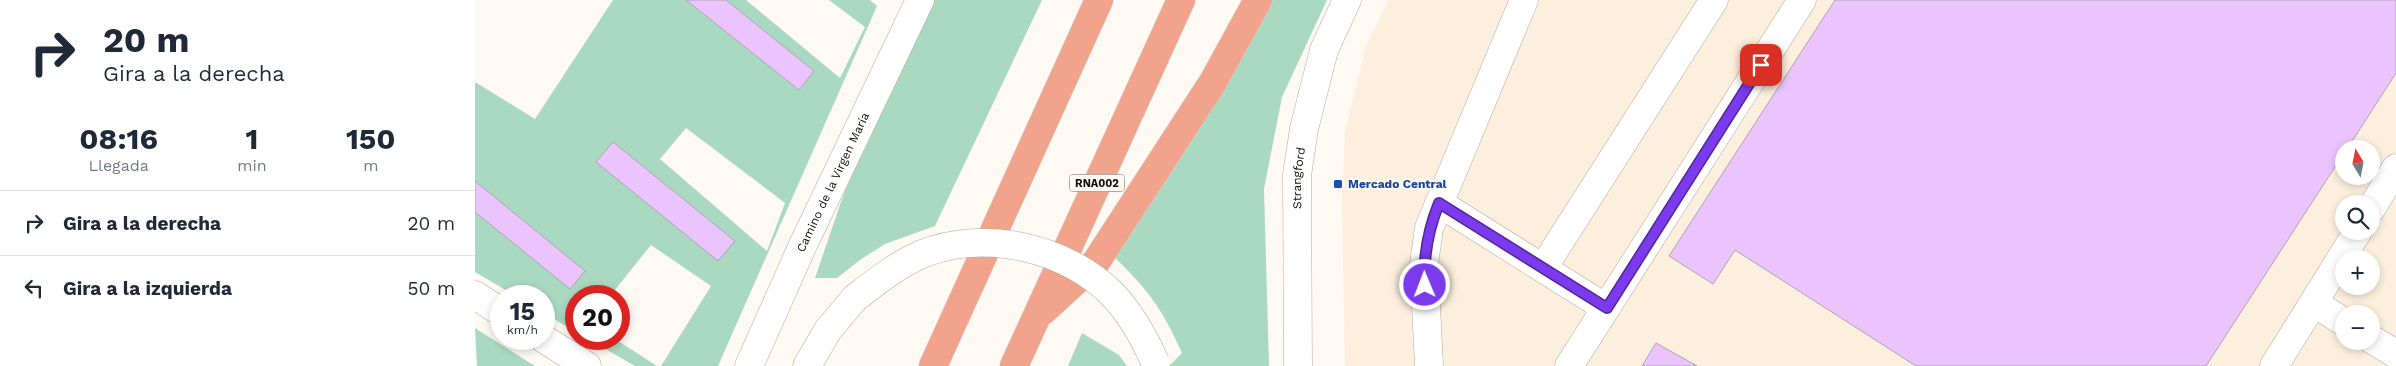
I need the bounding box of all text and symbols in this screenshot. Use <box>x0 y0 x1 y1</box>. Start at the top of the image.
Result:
text: 20 m <box>103 19 189 61</box>
icon: right <box>20 20 85 85</box>
pin <box>1740 44 1782 86</box>
icon: arrive <box>1747 51 1775 79</box>
text: Gira a la derecha <box>103 61 285 86</box>
street label: Camino de la Virgen María <box>794 110 872 254</box>
text: 08:16 <box>79 121 158 156</box>
text: 1 <box>245 121 258 156</box>
text: 150 <box>346 121 396 156</box>
north arrow <box>2335 140 2380 185</box>
map controls <box>2335 140 2380 350</box>
street label: Strangford <box>1290 146 1308 209</box>
text: Llegada <box>88 156 149 175</box>
text: min <box>237 156 267 175</box>
text: m <box>363 156 378 175</box>
road number: RNA002 <box>1069 174 1125 192</box>
place label: Mercado Central <box>1348 177 1447 191</box>
marker: Mercado Central <box>1332 178 1344 190</box>
button: search <box>2335 195 2380 240</box>
icon: right <box>20 209 48 237</box>
text: Gira a la derecha <box>63 212 221 235</box>
text: 20 m <box>408 212 455 235</box>
button: + <box>2335 250 2380 295</box>
position arrow <box>1398 258 1450 310</box>
icon: left <box>20 274 48 302</box>
text: Gira a la izquierda <box>63 277 232 300</box>
text: 50 m <box>408 277 455 300</box>
speed limit sign: 20 <box>565 285 630 350</box>
text: 15 <box>510 297 535 326</box>
button: − <box>2335 305 2380 350</box>
text: km/h <box>507 323 538 337</box>

